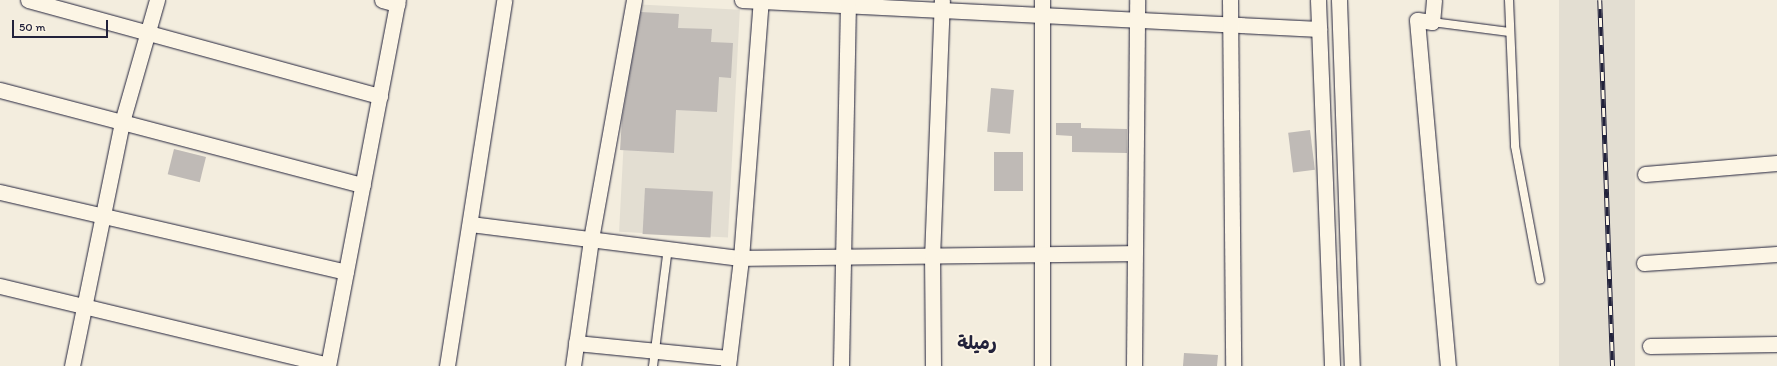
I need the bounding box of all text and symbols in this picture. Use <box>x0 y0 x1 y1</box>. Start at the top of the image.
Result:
scale bar <box>14 12 110 38</box>
text: 50 m <box>19 20 45 34</box>
district label: رميلة <box>957 332 997 354</box>

